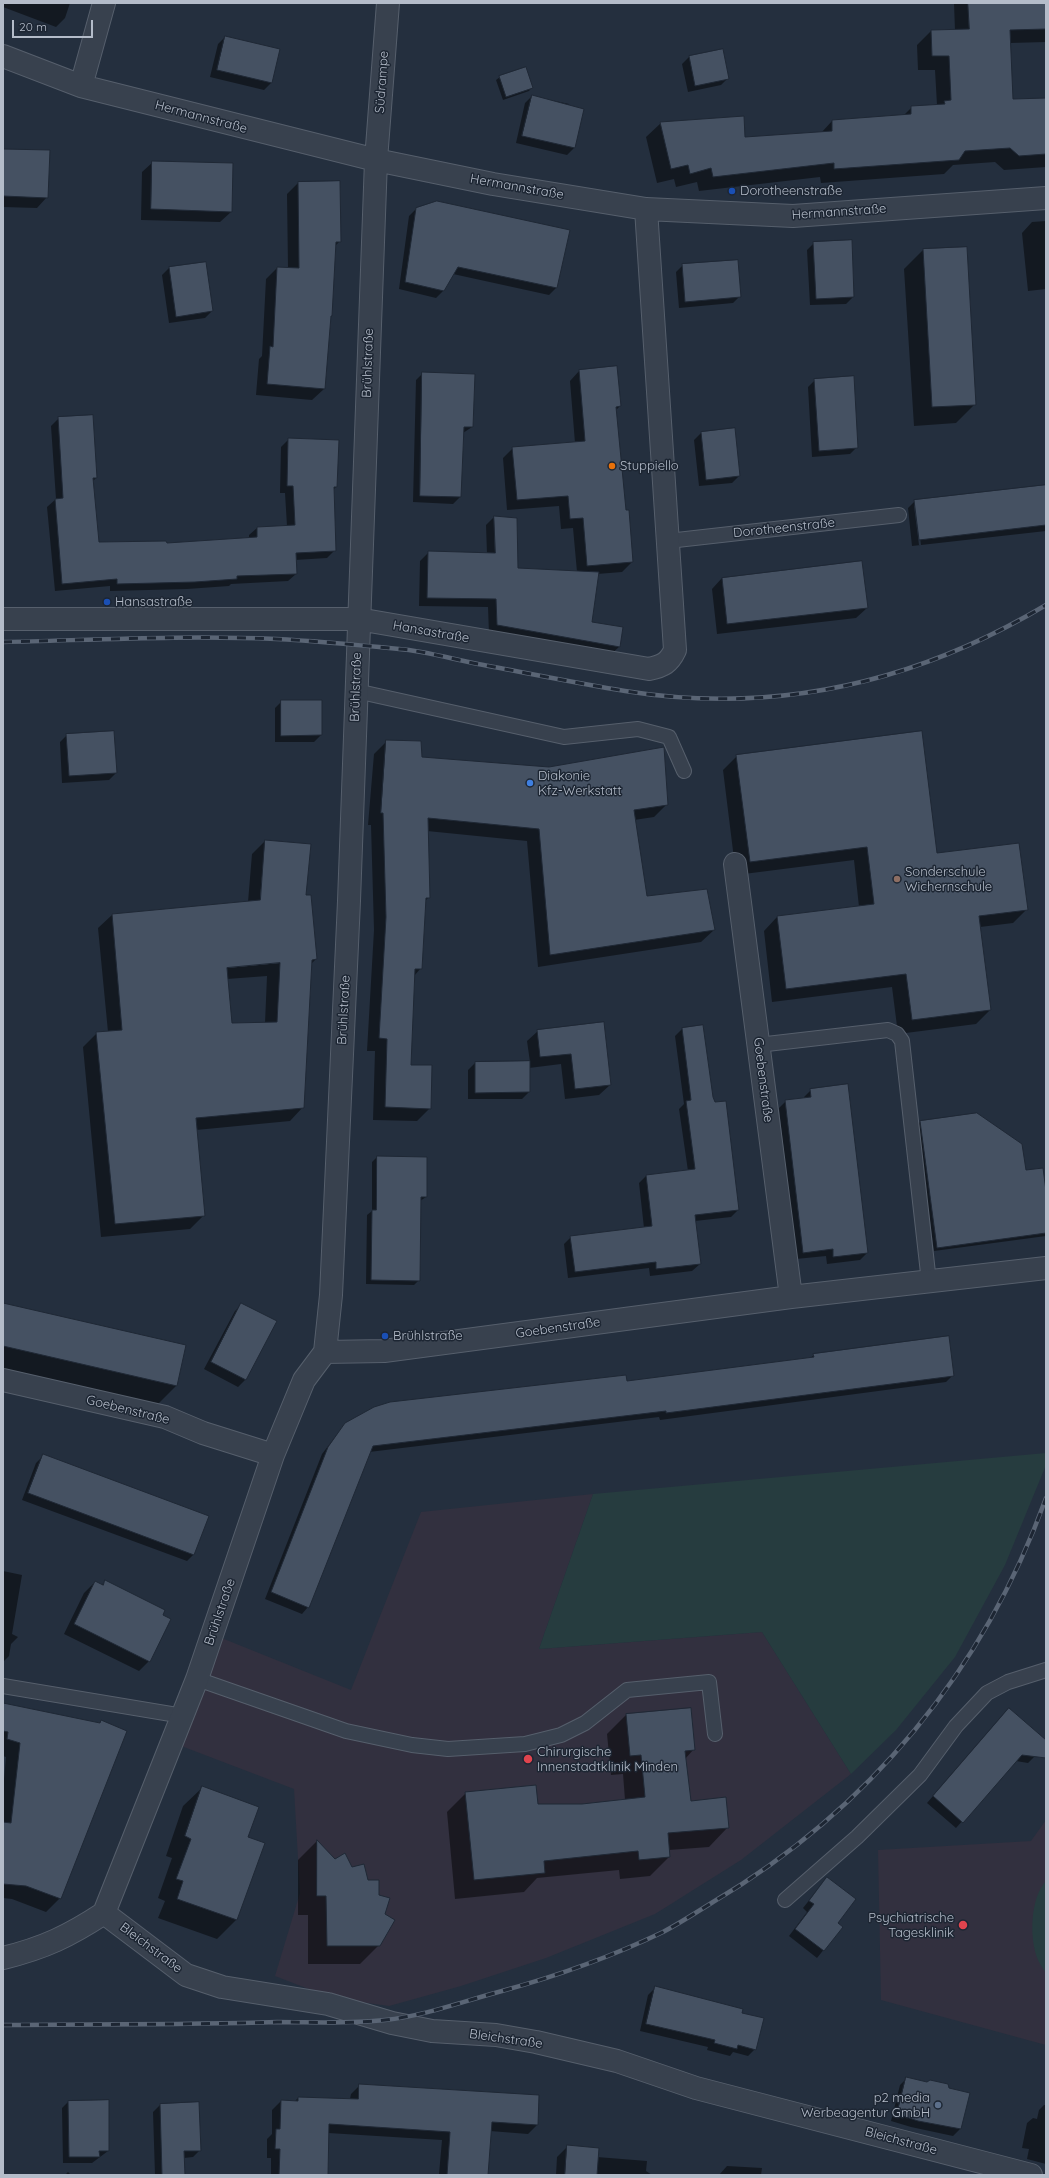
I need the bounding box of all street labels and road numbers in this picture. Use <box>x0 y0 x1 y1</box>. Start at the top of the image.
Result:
street label: Südrampe <box>372 50 392 114</box>
street label: Hermannstraße <box>153 97 249 137</box>
street label: Hermannstraße <box>469 171 565 203</box>
street label: Hermannstraße <box>791 201 887 223</box>
street label: Brühlstraße <box>359 328 377 398</box>
street label: Dorotheenstraße <box>732 515 836 541</box>
street label: Hansastraße <box>392 618 470 646</box>
street label: Brühlstraße <box>347 652 365 722</box>
street label: Brühlstraße <box>334 975 354 1045</box>
street label: Goebenstraße <box>750 1037 776 1123</box>
street label: Goebenstraße <box>515 1314 601 1342</box>
street label: Goebenstraße <box>85 1392 171 1428</box>
street label: Brühlstraße <box>201 1577 239 1647</box>
street label: Bleichstraße <box>117 1920 185 1976</box>
street label: Bleichstraße <box>468 2026 544 2052</box>
street label: Bleichstraße <box>863 2124 939 2158</box>

